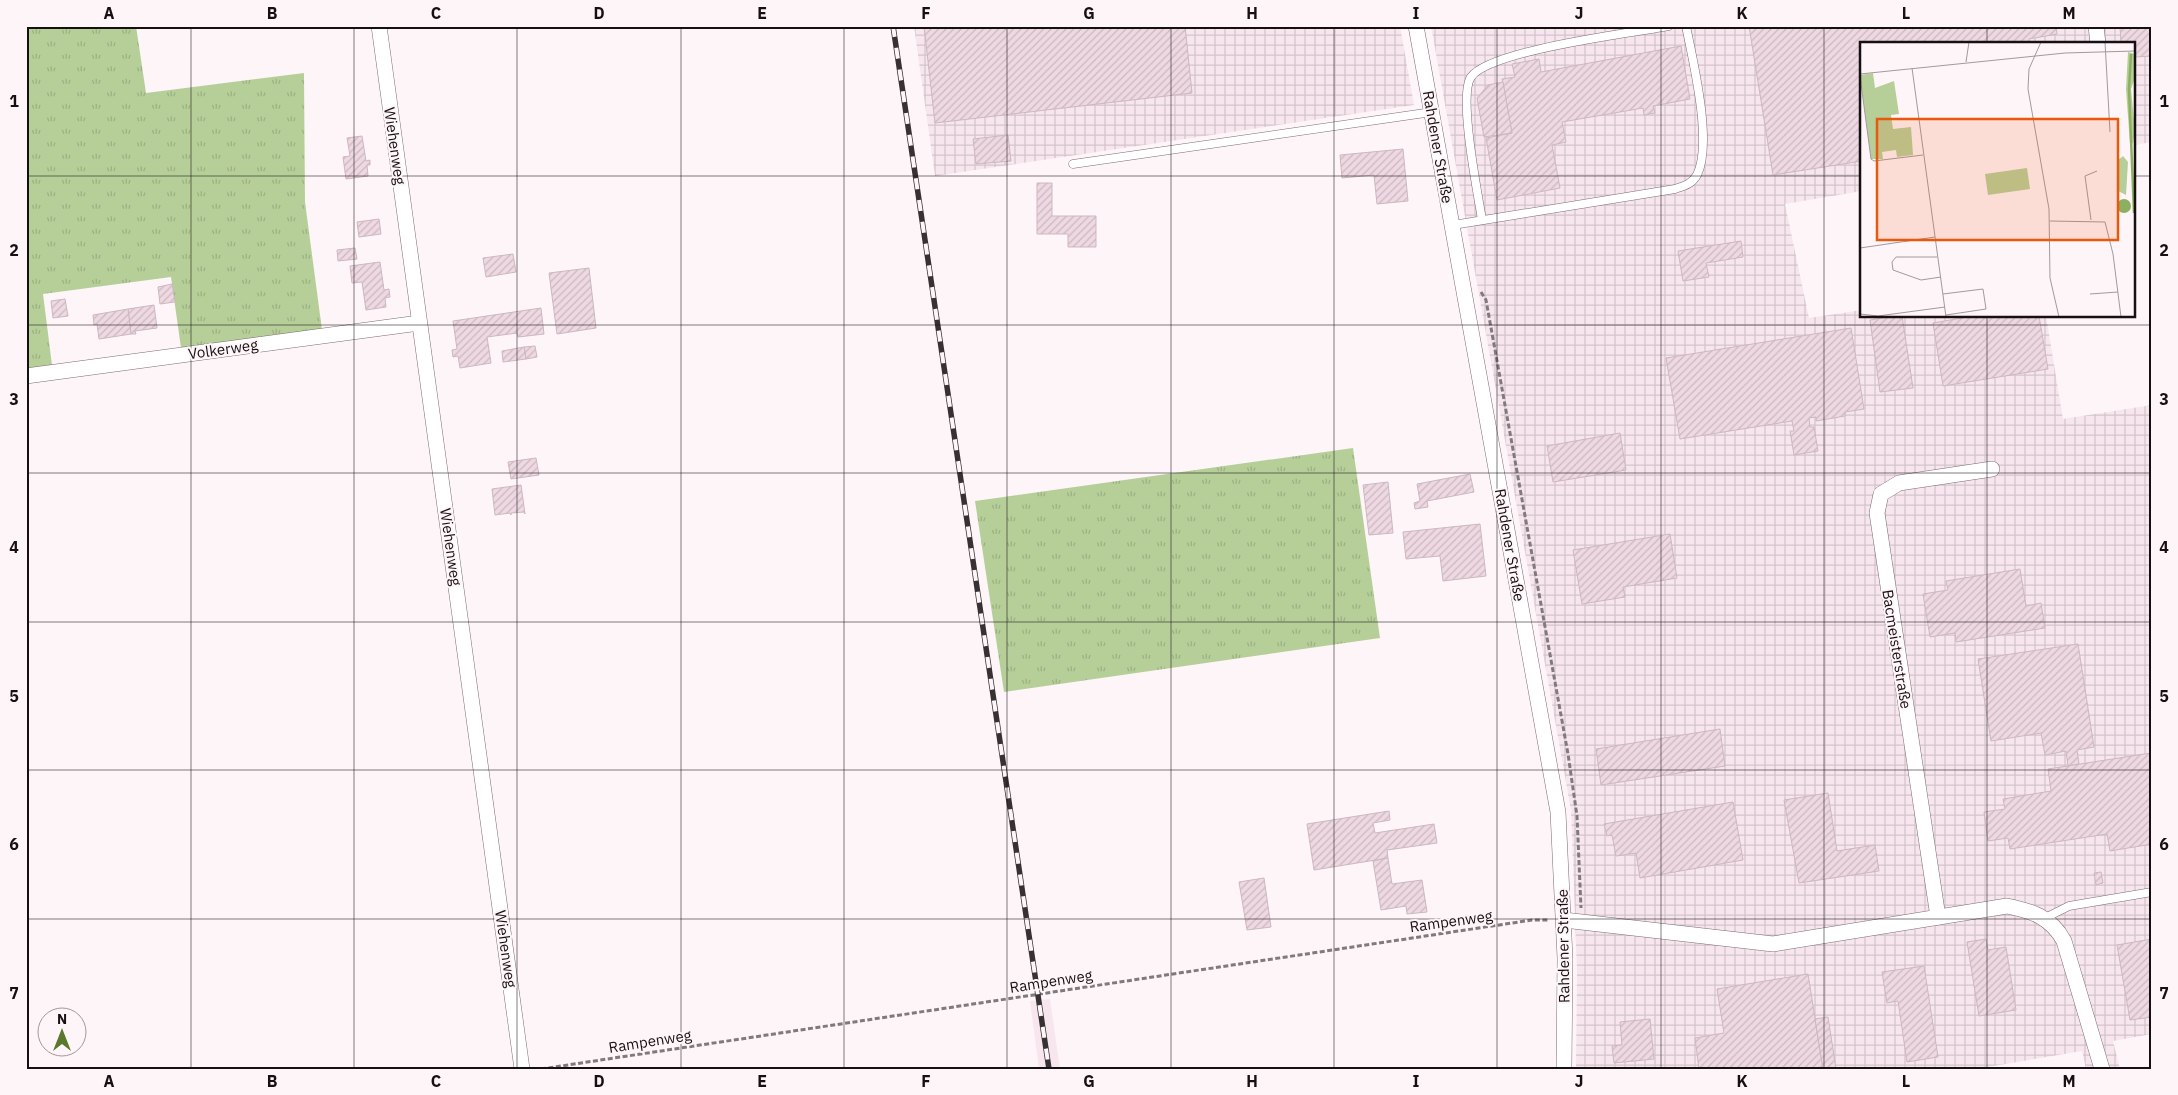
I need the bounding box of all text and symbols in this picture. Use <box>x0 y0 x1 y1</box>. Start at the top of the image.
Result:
text: A <box>104 3 115 23</box>
text: B <box>267 3 278 23</box>
text: C <box>431 3 441 23</box>
text: D <box>593 3 605 23</box>
text: E <box>757 3 767 23</box>
text: F <box>921 3 931 23</box>
text: G <box>1083 3 1095 23</box>
text: H <box>1246 3 1258 23</box>
text: I <box>1413 3 1420 23</box>
text: J <box>1575 3 1583 23</box>
text: K <box>1736 3 1748 23</box>
text: L <box>1902 3 1910 23</box>
text: M <box>2062 3 2076 23</box>
inset map <box>1860 42 2136 318</box>
street label: Rahdener Straße <box>1419 89 1457 205</box>
text: 1 <box>9 91 19 111</box>
text: 1 <box>2159 91 2169 111</box>
street label: Wiehenweg <box>380 106 410 186</box>
text: 2 <box>9 240 19 260</box>
text: 2 <box>2159 240 2169 260</box>
street label: Volkerweg <box>187 335 259 363</box>
text: 3 <box>9 389 19 409</box>
text: 3 <box>2159 389 2169 409</box>
street label: Rahdener Straße <box>1491 487 1529 603</box>
street label: Wiehenweg <box>436 507 466 587</box>
text: 4 <box>9 537 19 557</box>
text: 4 <box>2159 537 2169 557</box>
street label: Bacmeisterstraße <box>1878 588 1916 710</box>
text: 5 <box>9 686 19 706</box>
text: 5 <box>2159 686 2169 706</box>
text: 6 <box>9 834 19 854</box>
text: 6 <box>2159 834 2169 854</box>
street label: Rahdener Straße <box>1553 889 1573 1003</box>
street label: Rampenweg <box>1408 906 1494 936</box>
street label: Wiehenweg <box>491 909 521 989</box>
street label: Rampenweg <box>1008 965 1094 997</box>
text: 7 <box>9 983 19 1003</box>
text: 7 <box>2159 983 2169 1003</box>
north arrow <box>38 1008 88 1058</box>
text: N <box>57 1010 67 1028</box>
street label: Rampenweg <box>607 1025 693 1057</box>
text: A <box>104 1071 115 1091</box>
text: B <box>267 1071 278 1091</box>
text: C <box>431 1071 441 1091</box>
text: D <box>593 1071 605 1091</box>
text: E <box>757 1071 767 1091</box>
text: F <box>921 1071 931 1091</box>
text: G <box>1083 1071 1095 1091</box>
text: H <box>1246 1071 1258 1091</box>
text: I <box>1413 1071 1420 1091</box>
text: J <box>1575 1071 1583 1091</box>
text: K <box>1736 1071 1748 1091</box>
text: L <box>1902 1071 1910 1091</box>
text: M <box>2062 1071 2076 1091</box>

